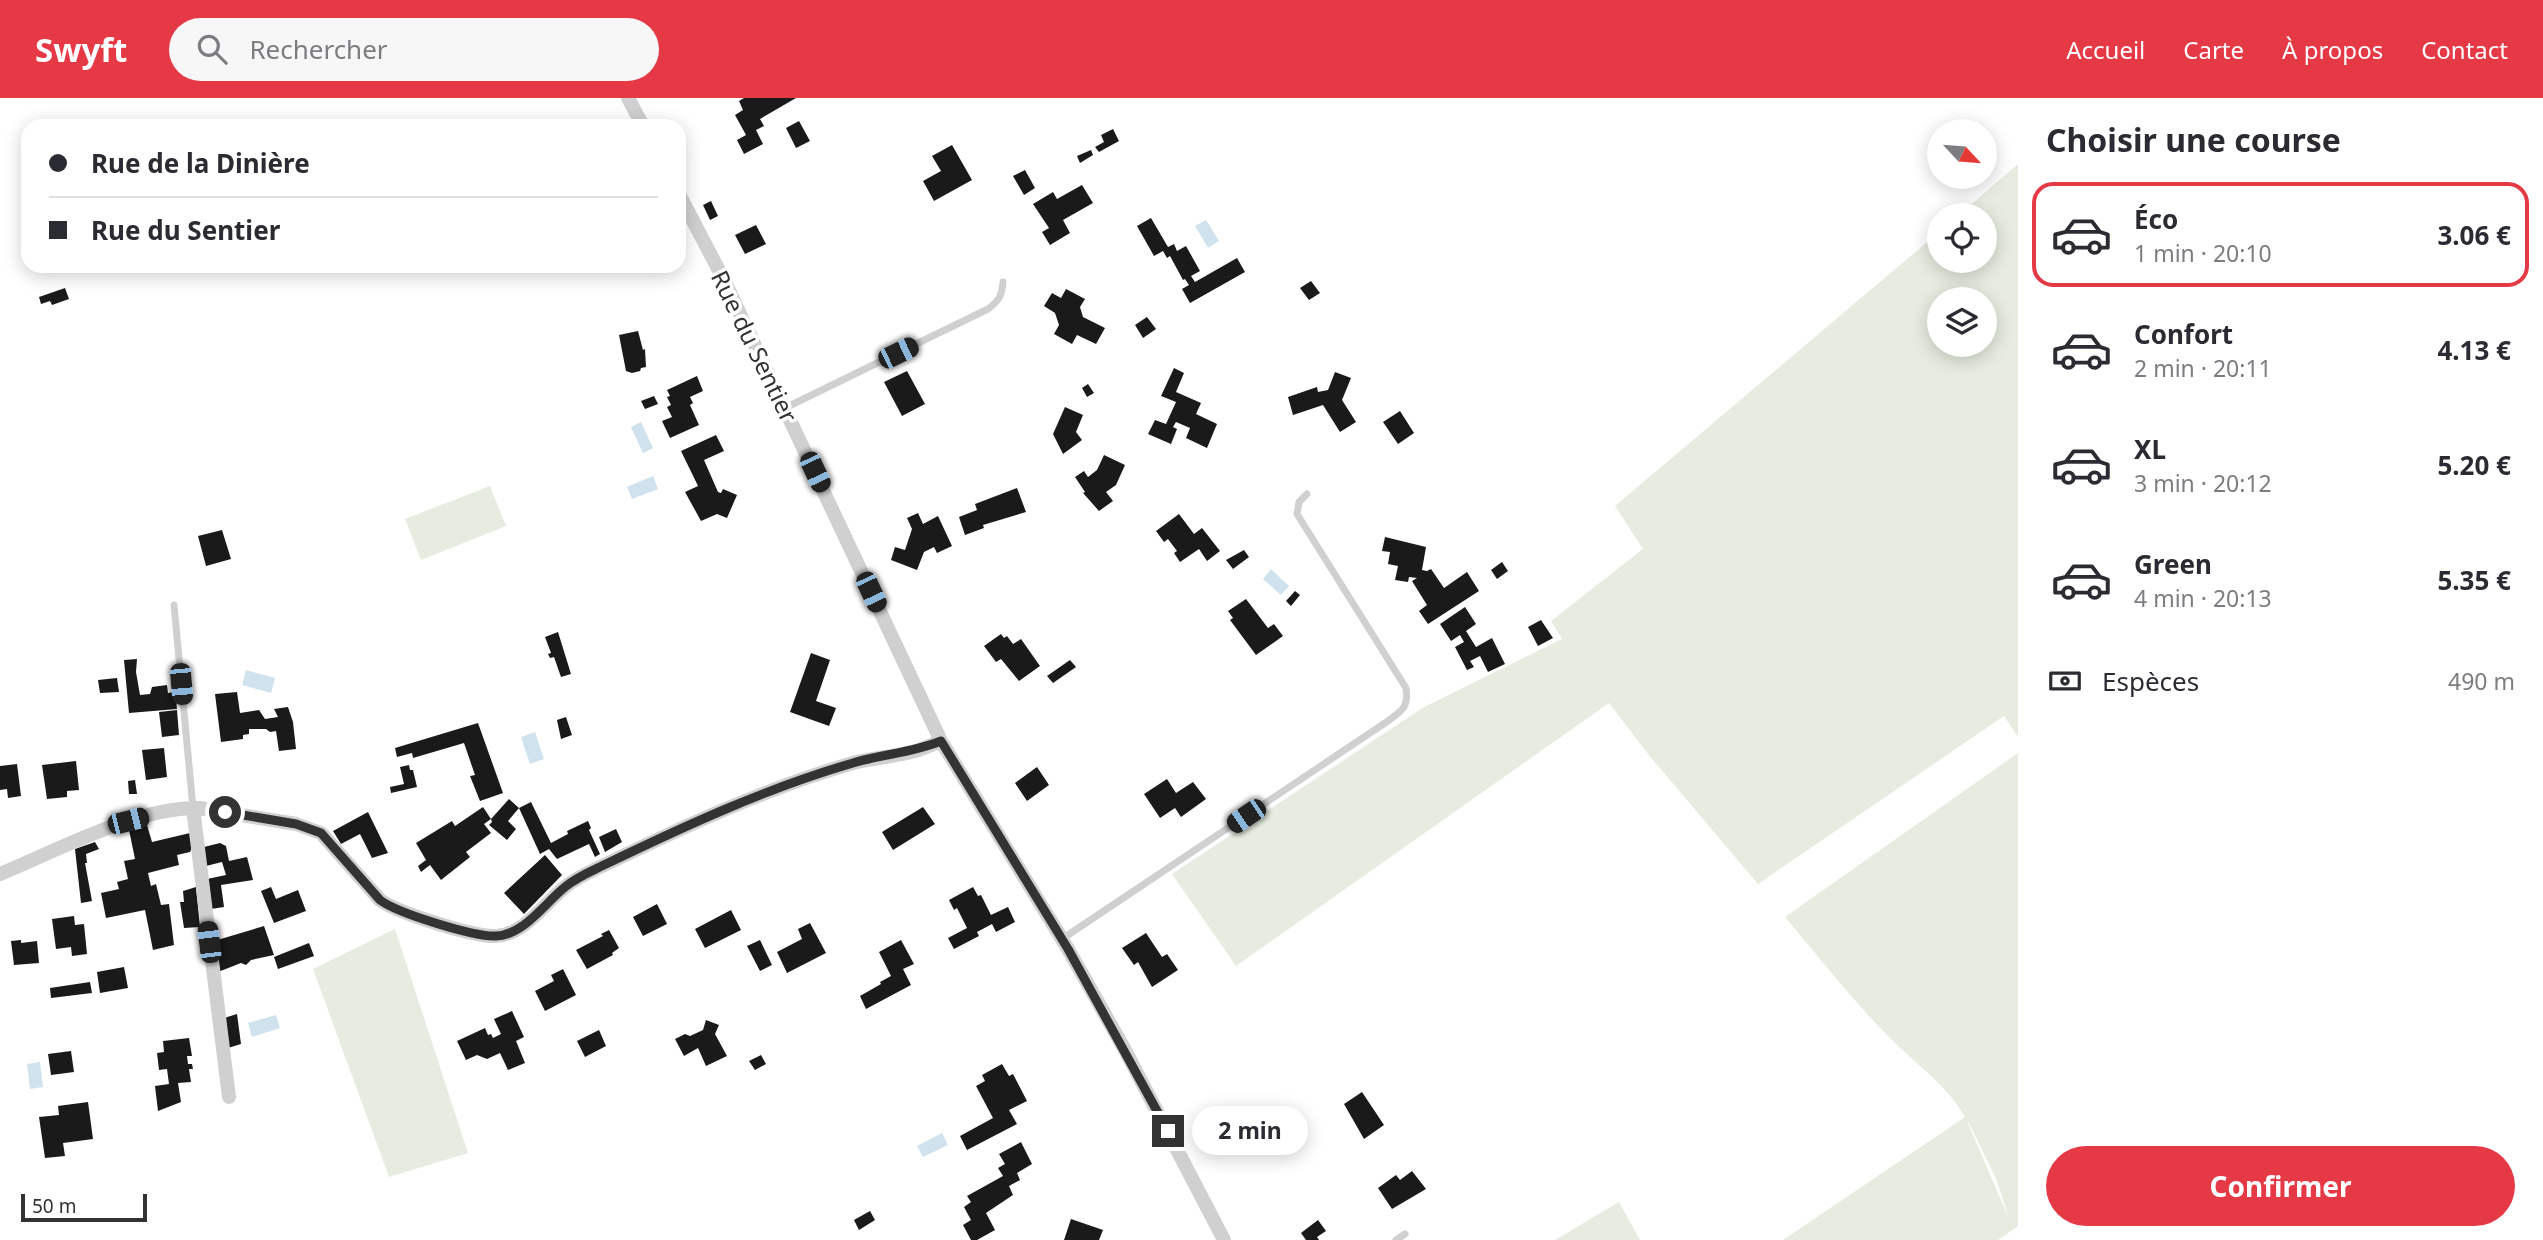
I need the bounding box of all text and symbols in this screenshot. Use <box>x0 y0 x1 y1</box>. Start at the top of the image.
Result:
search box <box>169 18 659 81</box>
text: Swyft <box>35 27 127 72</box>
icon: search <box>193 30 231 68</box>
text: Rechercher <box>249 31 388 67</box>
text: Accueil <box>2066 33 2145 66</box>
text: Carte <box>2183 33 2244 66</box>
text: À propos <box>2282 33 2383 66</box>
text: Contact <box>2421 33 2508 66</box>
text: Choisir une course <box>2046 118 2341 161</box>
north arrow <box>1927 119 1997 189</box>
map controls <box>1927 119 1997 357</box>
text: Rue de la Dinière <box>91 145 310 181</box>
text: Éco <box>2134 201 2178 237</box>
button: locate <box>1927 203 1997 273</box>
icon: car <box>2050 203 2113 266</box>
text: Rue du Sentier <box>91 212 280 248</box>
text: 3.06 € <box>2437 217 2511 253</box>
text: 1 min · 20:10 <box>2134 237 2272 269</box>
street label: Rue du Sentier <box>704 265 806 428</box>
button: layers <box>1927 287 1997 357</box>
text: Confort <box>2134 316 2233 352</box>
icon: car <box>2050 318 2113 381</box>
text: 4.13 € <box>2437 332 2511 368</box>
car <box>875 334 922 372</box>
text: 2 min · 20:11 <box>2134 352 2272 384</box>
text: XL <box>2134 431 2166 467</box>
icon: car <box>2050 433 2113 496</box>
text: 5.20 € <box>2437 447 2511 483</box>
car <box>797 449 834 495</box>
text: 3 min · 20:12 <box>2134 467 2272 499</box>
text: Green <box>2134 546 2212 582</box>
icon: car <box>2050 548 2113 611</box>
text: 5.35 € <box>2437 562 2511 598</box>
car <box>853 569 890 615</box>
text: 4 min · 20:13 <box>2134 582 2272 614</box>
car <box>169 662 194 706</box>
icon: cash <box>2046 662 2084 700</box>
text: Espèces <box>2102 663 2199 699</box>
text: 490 m <box>2448 665 2515 697</box>
route start <box>209 796 241 828</box>
car <box>1223 796 1270 836</box>
car <box>106 806 151 836</box>
car <box>197 920 222 964</box>
callout: 2 min <box>1192 1107 1308 1156</box>
text: 2 min <box>1218 1114 1282 1146</box>
route end <box>1152 1115 1184 1147</box>
button: Confirmer <box>2046 1146 2515 1226</box>
scale bar <box>21 1191 147 1223</box>
text: 50 m <box>32 1193 76 1219</box>

